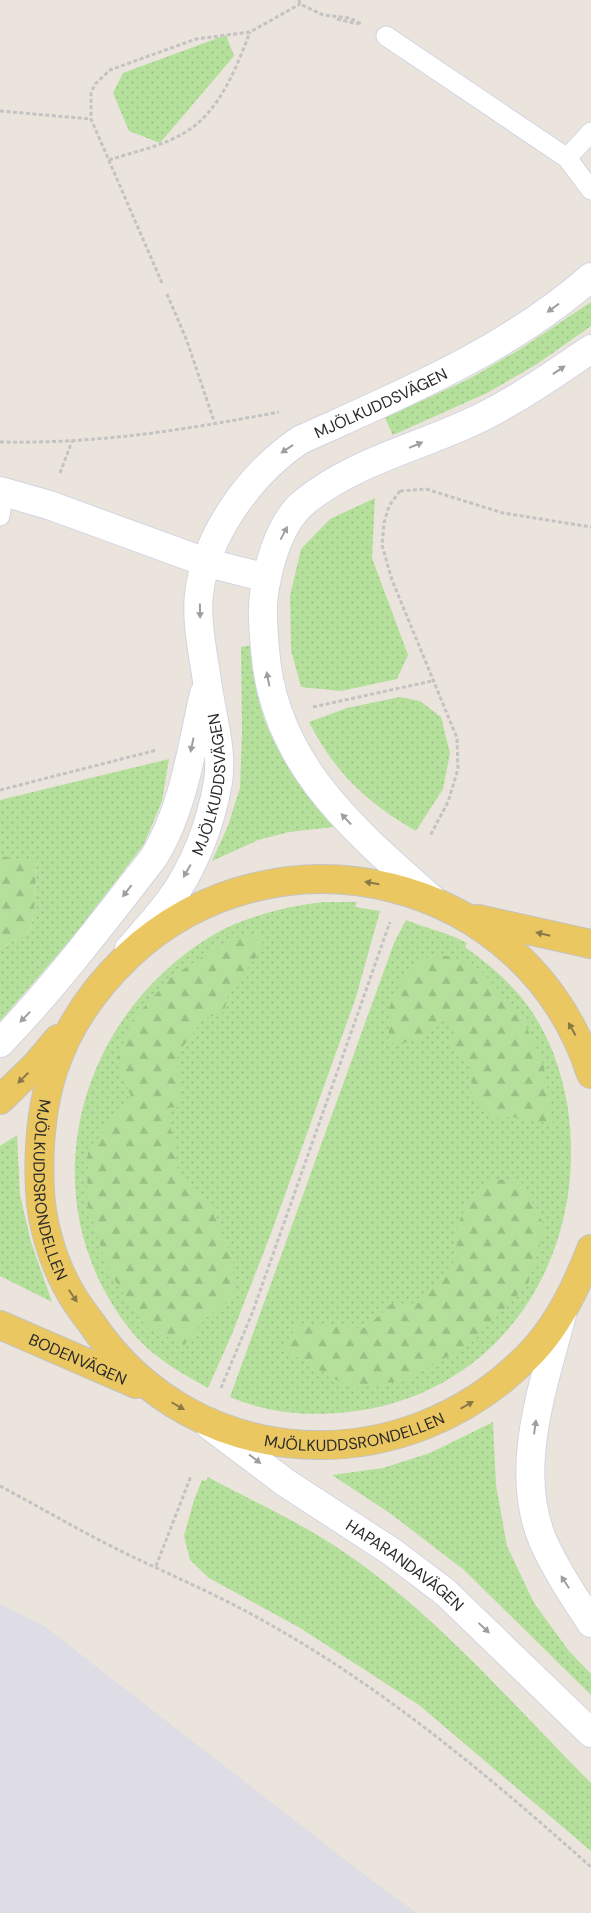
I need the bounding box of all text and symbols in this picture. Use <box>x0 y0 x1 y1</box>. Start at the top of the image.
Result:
one-way arrow <box>547 302 560 313</box>
street label: MJÖLKUDDSVÄGEN <box>311 363 451 443</box>
one-way arrow <box>553 365 566 375</box>
one-way arrow <box>409 441 424 449</box>
one-way arrow <box>280 444 293 454</box>
one-way arrow <box>279 526 288 539</box>
one-way arrow <box>196 603 204 619</box>
one-way arrow <box>264 672 272 687</box>
street label: MJÖLKUDDSVÄGEN <box>187 712 230 859</box>
one-way arrow <box>188 737 196 753</box>
one-way arrow <box>340 813 352 825</box>
one-way arrow <box>182 865 191 878</box>
one-way arrow <box>363 878 379 886</box>
one-way arrow <box>122 884 133 897</box>
one-way arrow <box>536 930 551 938</box>
one-way arrow <box>19 1011 31 1023</box>
one-way arrow <box>568 1021 576 1036</box>
one-way arrow <box>17 1072 29 1084</box>
street label: MJÖLKUDDSRONDELLEN <box>28 1098 72 1284</box>
one-way arrow <box>68 1289 78 1303</box>
street label: BODENVÄGEN <box>26 1329 130 1390</box>
one-way arrow <box>460 1400 474 1409</box>
one-way arrow <box>172 1402 185 1411</box>
street label: MJÖLKUDDSRONDELLEN <box>263 1408 448 1456</box>
one-way arrow <box>532 1418 540 1434</box>
one-way arrow <box>248 1454 261 1465</box>
street label: HAPARANDAVÄGEN <box>342 1515 468 1616</box>
one-way arrow <box>560 1576 569 1589</box>
one-way arrow <box>477 1622 489 1634</box>

